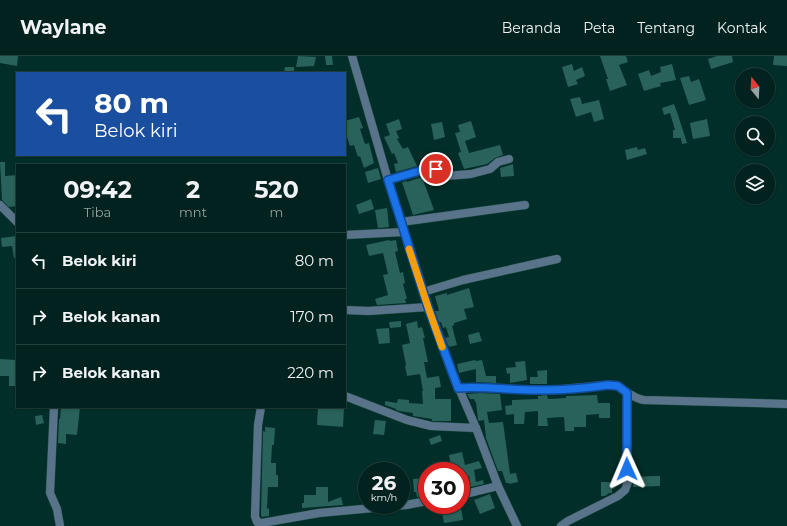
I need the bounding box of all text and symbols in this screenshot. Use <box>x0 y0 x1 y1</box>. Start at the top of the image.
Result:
text: Waylane <box>20 16 107 39</box>
text: Beranda <box>502 19 561 37</box>
text: Peta <box>583 19 615 37</box>
text: Tentang <box>637 19 695 37</box>
text: Kontak <box>717 19 767 37</box>
north arrow <box>735 68 775 108</box>
map controls <box>735 68 775 204</box>
text: 80 m <box>94 86 169 120</box>
icon: left <box>28 88 80 140</box>
button: search <box>735 116 775 156</box>
text: Belok kiri <box>94 120 178 142</box>
pin <box>419 152 453 186</box>
icon: arrive <box>425 158 447 180</box>
button: layers <box>735 164 775 204</box>
text: 09:42 <box>63 175 132 204</box>
text: 2 <box>186 175 200 204</box>
text: 520 <box>254 175 299 204</box>
text: Tiba <box>84 204 111 220</box>
text: mnt <box>179 204 207 220</box>
text: m <box>270 204 283 220</box>
icon: left <box>28 250 50 272</box>
text: Belok kiri <box>62 251 137 270</box>
text: 80 m <box>295 251 334 270</box>
icon: right <box>28 306 50 328</box>
text: Belok kanan <box>62 307 160 326</box>
text: 170 m <box>290 307 334 326</box>
icon: right <box>28 362 50 384</box>
text: Belok kanan <box>62 363 160 382</box>
text: 220 m <box>287 363 334 382</box>
position arrow <box>606 448 648 490</box>
speed limit sign: 30 <box>418 462 470 514</box>
text: 26 <box>372 471 396 495</box>
text: km/h <box>371 491 397 504</box>

